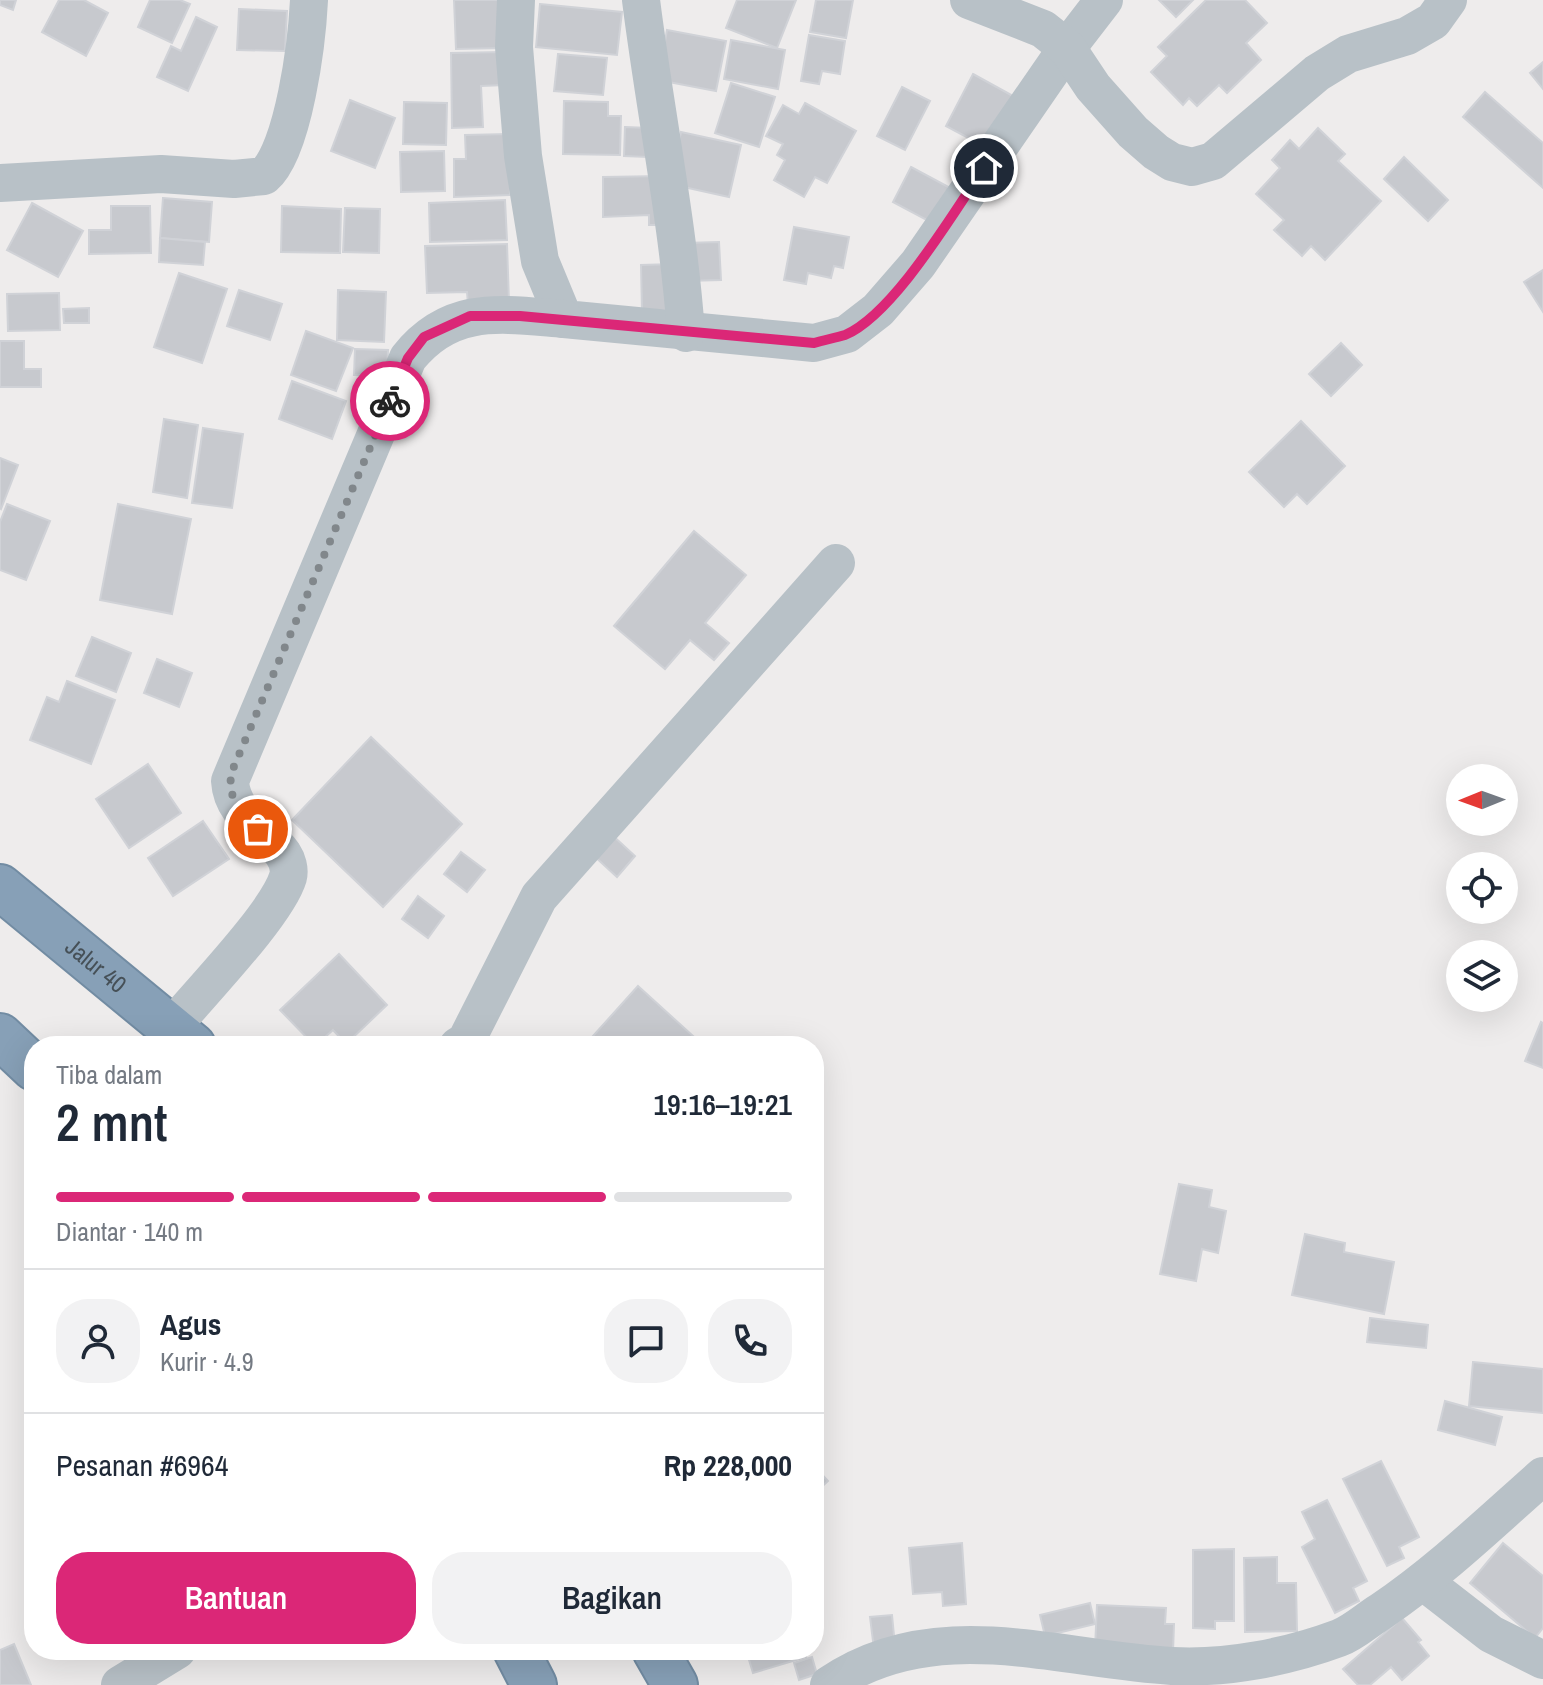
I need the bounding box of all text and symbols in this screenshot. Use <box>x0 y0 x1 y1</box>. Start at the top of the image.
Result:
pin <box>950 134 1018 202</box>
icon: home <box>962 146 1006 190</box>
courier <box>350 361 430 441</box>
icon: bike <box>368 379 412 423</box>
north arrow <box>1446 764 1518 836</box>
map controls <box>1446 764 1518 1012</box>
pin <box>224 795 292 863</box>
icon: bag <box>236 807 280 851</box>
button: locate <box>1446 852 1518 924</box>
street label: Jalur 40 <box>59 930 134 1000</box>
button: layers <box>1446 940 1518 1012</box>
text: Tiba dalam <box>56 1057 162 1092</box>
text: 19:16–19:21 <box>653 1084 792 1124</box>
text: 2 mnt <box>56 1087 167 1157</box>
text: Diantar · 140 m <box>56 1214 203 1249</box>
button: person <box>56 1299 140 1383</box>
button: chat <box>604 1299 688 1383</box>
button: phone <box>708 1299 792 1383</box>
text: Agus <box>160 1304 222 1344</box>
text: Kurir · 4.9 <box>160 1344 254 1379</box>
text: Pesanan #6964 <box>56 1445 228 1485</box>
text: Rp 228,000 <box>663 1445 792 1485</box>
button: Bantuan <box>56 1552 416 1644</box>
button: Bagikan <box>432 1552 792 1644</box>

